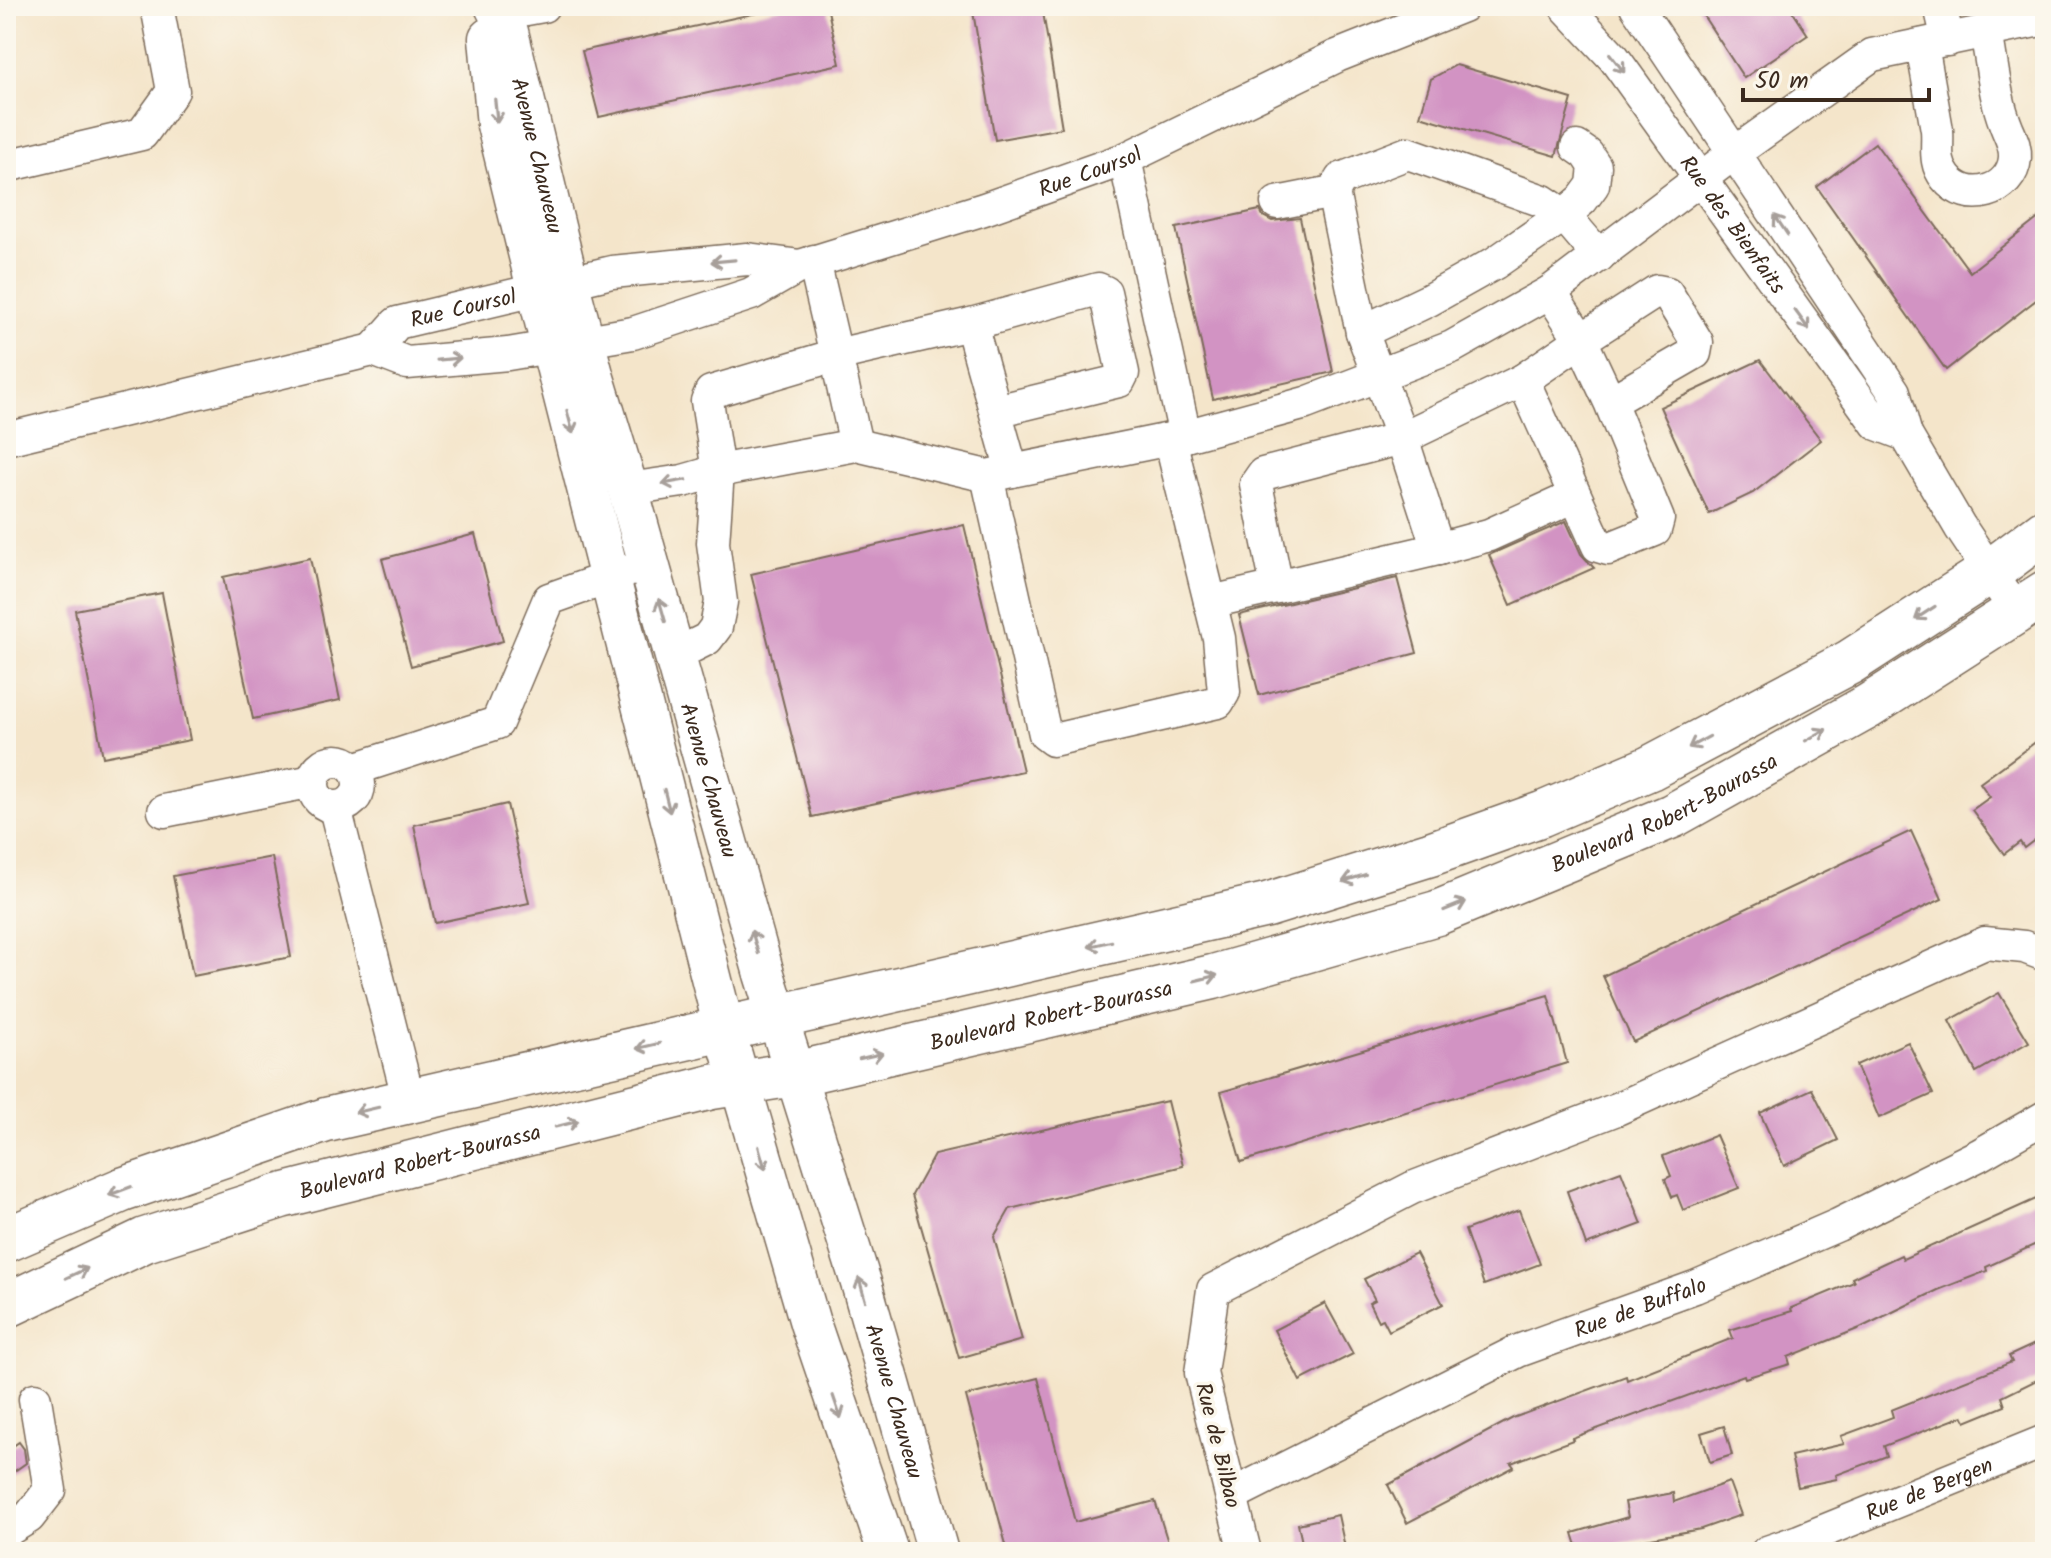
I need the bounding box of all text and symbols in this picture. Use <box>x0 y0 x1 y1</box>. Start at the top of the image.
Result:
one-way arrow <box>1609 52 1626 73</box>
scale bar <box>1743 52 1929 102</box>
text: 50 m <box>1755 62 1809 101</box>
street label: Avenue Chauveau <box>500 74 571 238</box>
one-way arrow <box>489 98 504 124</box>
street label: Rue Coursol <box>1034 138 1149 208</box>
street label: Rue des Bienfaits <box>1669 149 1794 303</box>
one-way arrow <box>1773 214 1789 236</box>
one-way arrow <box>710 254 737 269</box>
street label: Rue Coursol <box>407 280 521 339</box>
one-way arrow <box>1794 308 1810 330</box>
one-way arrow <box>435 351 462 366</box>
one-way arrow <box>564 409 579 434</box>
one-way arrow <box>661 475 687 490</box>
one-way arrow <box>654 598 669 624</box>
one-way arrow <box>1914 606 1937 622</box>
street label: Avenue Chauveau <box>669 699 746 863</box>
one-way arrow <box>1804 727 1828 742</box>
one-way arrow <box>1688 734 1712 750</box>
street label: Boulevard Robert-Bourassa <box>1546 745 1785 884</box>
one-way arrow <box>660 788 675 814</box>
one-way arrow <box>1342 872 1367 886</box>
one-way arrow <box>1442 897 1467 912</box>
one-way arrow <box>746 929 761 955</box>
one-way arrow <box>1088 937 1113 952</box>
one-way arrow <box>1192 970 1218 985</box>
street label: Boulevard Robert-Bourassa <box>927 972 1176 1062</box>
one-way arrow <box>636 1039 661 1054</box>
one-way arrow <box>857 1048 883 1063</box>
one-way arrow <box>355 1103 381 1118</box>
street label: Boulevard Robert-Bourassa <box>296 1116 545 1211</box>
one-way arrow <box>554 1116 580 1131</box>
one-way arrow <box>755 1145 770 1171</box>
one-way arrow <box>108 1185 133 1199</box>
one-way arrow <box>64 1265 88 1280</box>
street label: Rue de Buffalo <box>1570 1269 1713 1349</box>
one-way arrow <box>854 1276 869 1302</box>
street label: Avenue Chauveau <box>854 1320 931 1484</box>
street label: Rue de Bilbao <box>1184 1379 1249 1512</box>
one-way arrow <box>830 1394 845 1419</box>
street label: Rue de Bergen <box>1861 1449 1999 1532</box>

